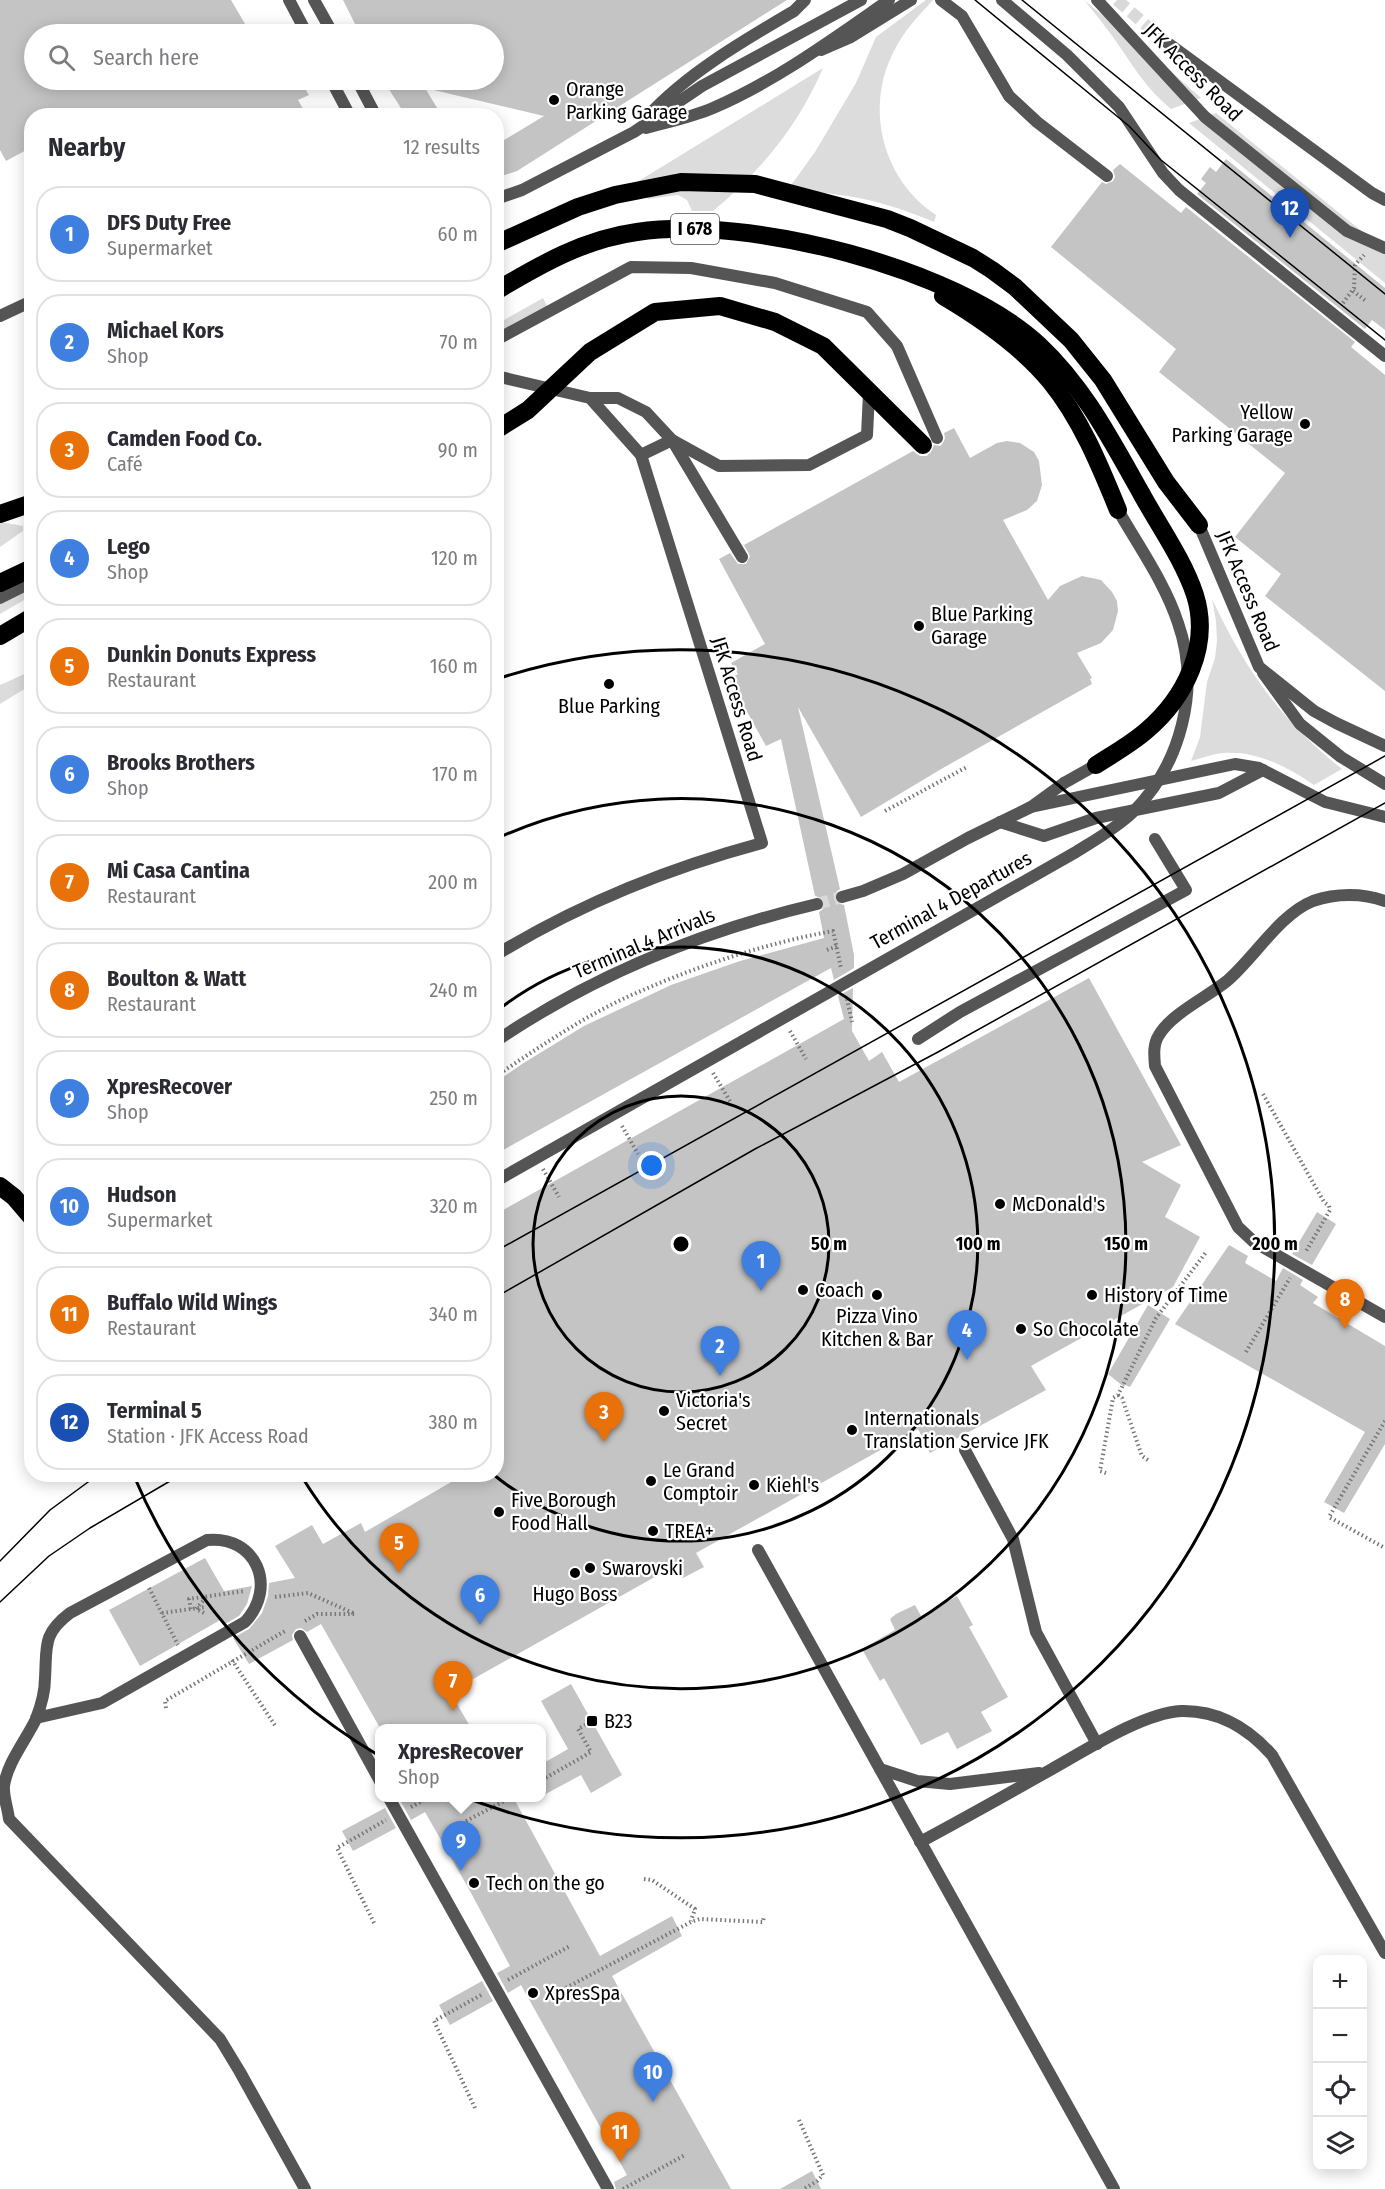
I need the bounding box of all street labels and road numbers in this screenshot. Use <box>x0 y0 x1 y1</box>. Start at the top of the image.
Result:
street label: JFK Access Road <box>1139 18 1247 126</box>
road number: I 678 <box>671 214 719 244</box>
street label: JFK Access Road <box>1212 527 1284 655</box>
street label: JFK Access Road <box>707 634 767 764</box>
street label: Terminal 4 Departures <box>866 846 1036 954</box>
street label: Terminal 4 Arrivals <box>570 902 718 984</box>

